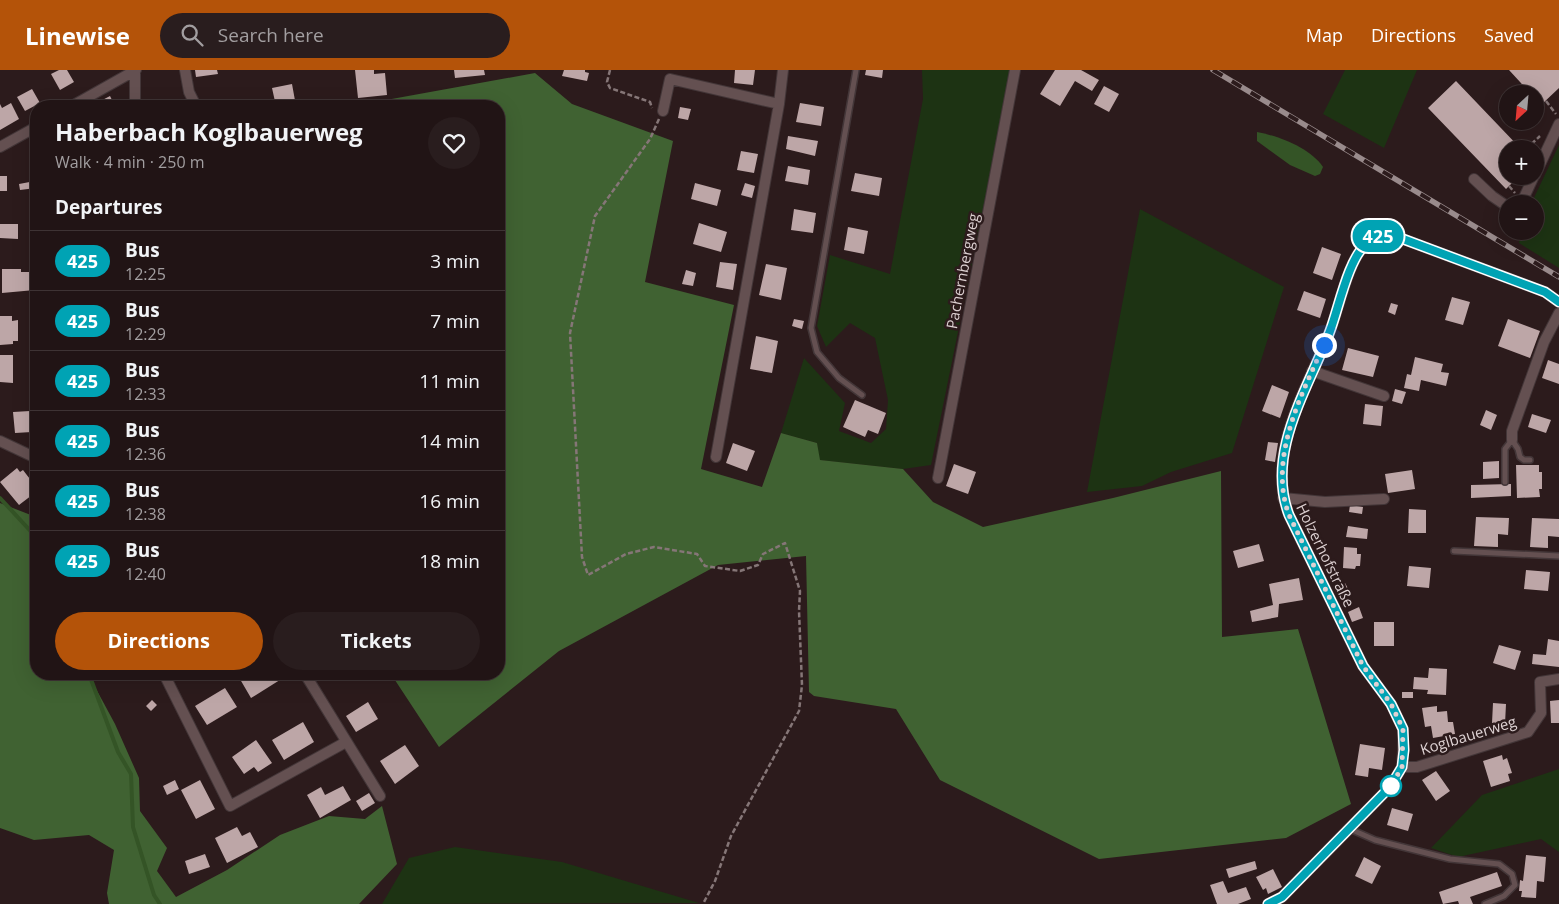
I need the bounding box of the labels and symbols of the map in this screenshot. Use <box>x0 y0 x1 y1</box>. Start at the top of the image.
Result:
north arrow <box>1499 85 1544 130</box>
street label: Pachernbergweg <box>941 211 983 331</box>
line badge: 425 <box>1349 220 1407 252</box>
your location <box>1312 333 1337 358</box>
street label: Holzerhofstraße <box>1292 500 1360 610</box>
street label: Koglbauerweg <box>1417 711 1519 759</box>
unlabelled marker <box>1380 775 1402 797</box>

